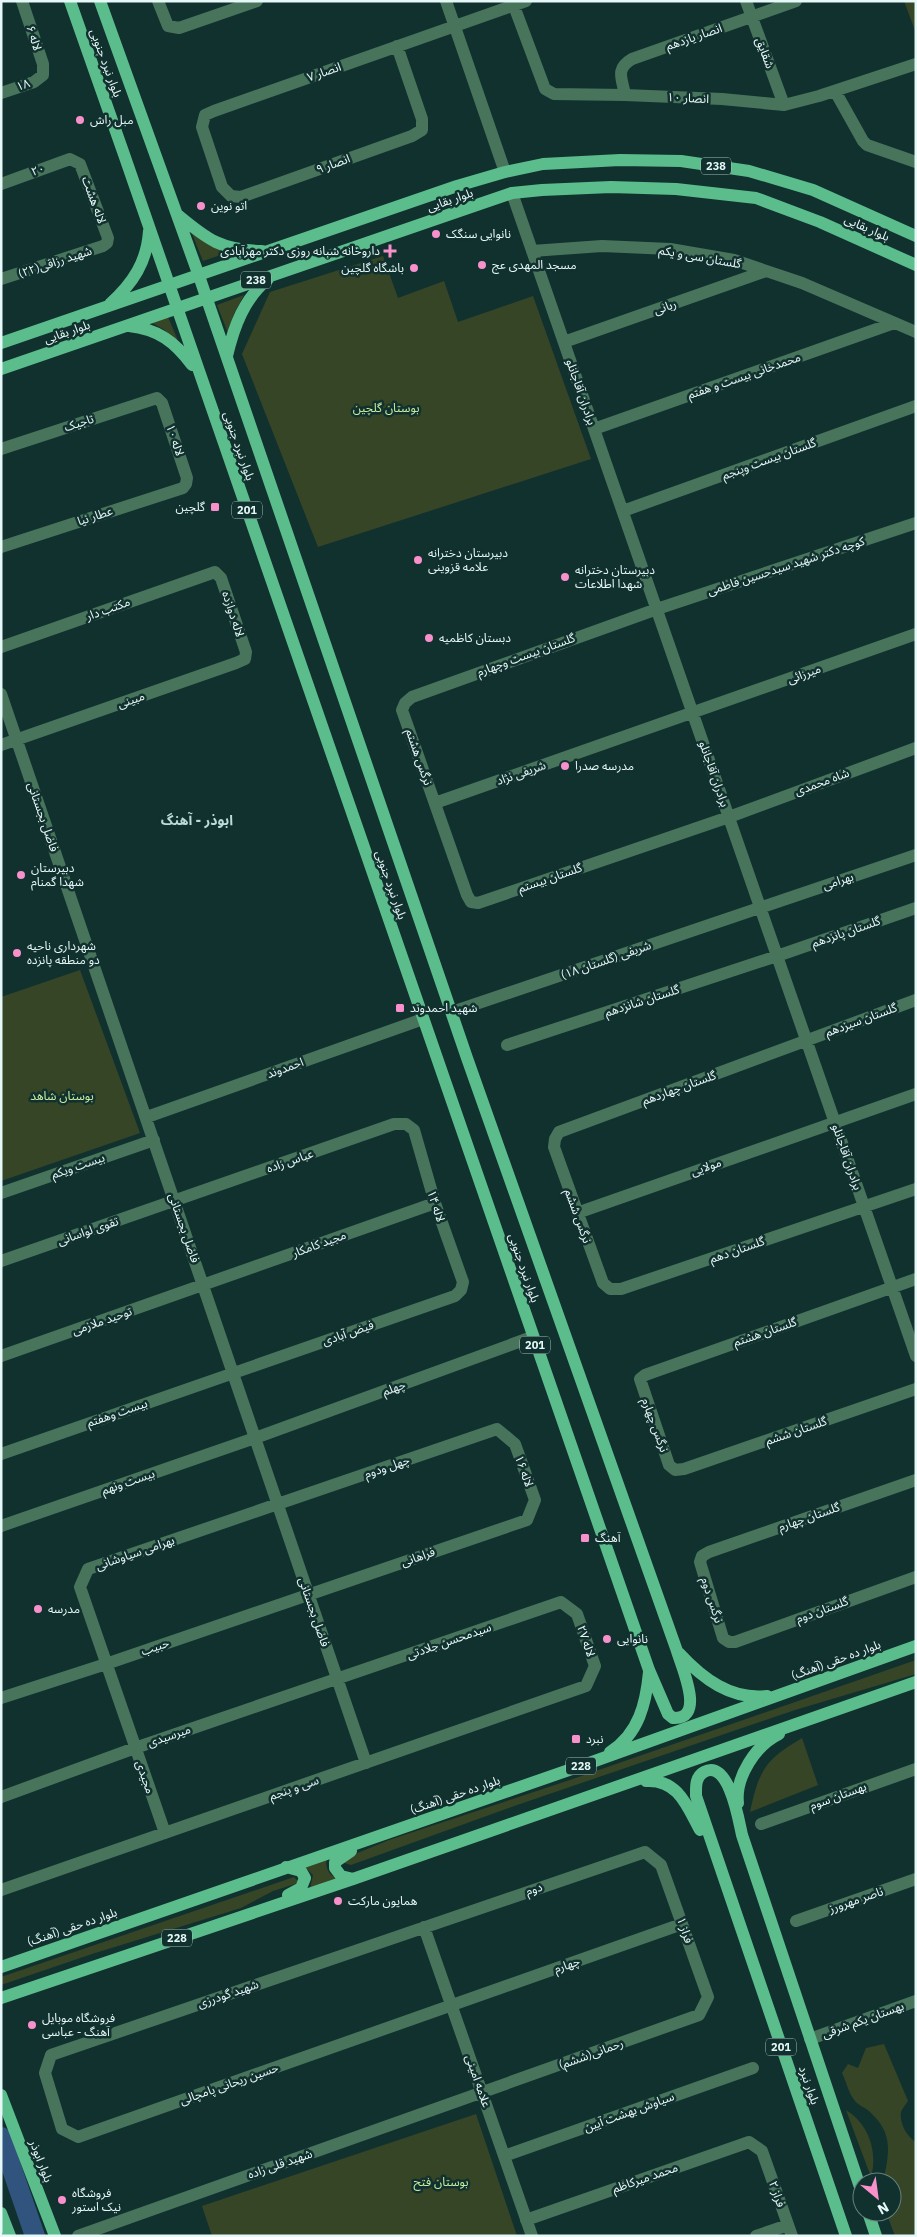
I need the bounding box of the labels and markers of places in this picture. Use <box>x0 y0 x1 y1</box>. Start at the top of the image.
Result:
place label: مبل راش <box>90 112 133 127</box>
marker: مبل راش <box>74 114 86 126</box>
place label: اتو نوین <box>211 198 247 213</box>
marker: اتو نوین <box>195 200 207 212</box>
place label: نانوایی سنگک <box>446 226 511 241</box>
marker: نانوایی سنگک <box>430 228 442 240</box>
place label: داروخانه شبانه روزی دکتر مهرآبادی <box>220 243 380 258</box>
marker: داروخانه شبانه روزی دکتر مهرآبادی <box>384 245 396 257</box>
place label: مسجد المهدی عج <box>492 257 577 274</box>
marker: مسجد المهدی عج <box>476 259 488 271</box>
place label: باشگاه گلچین <box>341 260 404 276</box>
marker: باشگاه گلچین <box>408 262 420 274</box>
place label: گلچین <box>176 499 206 515</box>
marker: گلچین <box>209 501 221 513</box>
place label: دبیرستان دخترانه علامه قزوینی <box>428 545 508 574</box>
marker: دبیرستان دخترانه علامه قزوینی <box>412 554 424 566</box>
place label: دبیرستان دخترانه شهدا اطلاعات <box>575 562 655 591</box>
marker: دبیرستان دخترانه شهدا اطلاعات <box>559 571 571 583</box>
place label: دبستان کاظمیه <box>439 630 511 645</box>
marker: دبستان کاظمیه <box>423 632 435 644</box>
place label: مدرسه صدرا <box>575 758 634 773</box>
marker: مدرسه صدرا <box>559 760 571 772</box>
place label: دبیرستان شهدا گمنام <box>31 860 84 891</box>
marker: دبیرستان شهدا گمنام <box>15 869 27 881</box>
place label: شهرداری ناحیه دو منطقه پانزده <box>27 938 100 968</box>
marker: شهرداری ناحیه دو منطقه پانزده <box>11 947 23 959</box>
place label: شهید احمدوند <box>410 1000 477 1015</box>
marker: شهید احمدوند <box>394 1002 406 1014</box>
place label: آهنگ <box>595 1530 621 1545</box>
marker: آهنگ <box>579 1532 591 1544</box>
place label: مدرسه <box>48 1601 80 1616</box>
marker: مدرسه <box>32 1603 44 1615</box>
place label: نانوایی <box>617 1631 648 1646</box>
marker: نانوایی <box>601 1633 613 1645</box>
place label: نبرد <box>586 1731 603 1746</box>
marker: نبرد <box>570 1733 582 1745</box>
place label: همایون مارکت <box>348 1893 418 1908</box>
marker: همایون مارکت <box>332 1895 344 1907</box>
place label: فروشگاه موبایل آهنگ - عباسی <box>42 2010 115 2039</box>
marker: فروشگاه موبایل آهنگ - عباسی <box>26 2019 38 2031</box>
place label: فروشگاه نیک استور <box>71 2185 121 2214</box>
marker: فروشگاه نیک استور <box>56 2194 68 2206</box>

